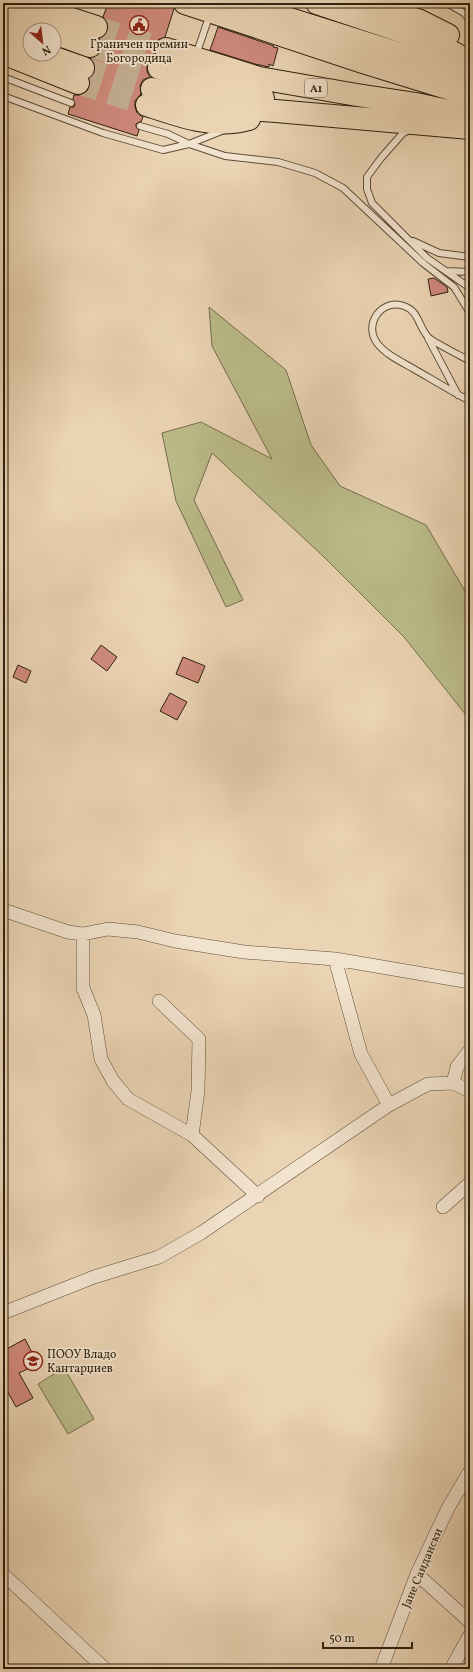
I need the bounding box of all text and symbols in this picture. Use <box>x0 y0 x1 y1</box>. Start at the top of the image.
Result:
public building icon: Граничен премин Богородица <box>128 14 150 36</box>
north arrow <box>22 22 62 62</box>
place label: Граничен премин Богородица <box>90 37 188 67</box>
text: N <box>39 41 53 58</box>
road number: A1 <box>305 79 327 97</box>
place label: ПООУ Владо Кантарџиев <box>47 1347 116 1377</box>
school or university icon: ПООУ Владо Кантарџиев <box>22 1350 44 1372</box>
street label: Јане Сандански <box>399 1526 447 1611</box>
scale bar <box>323 1624 412 1650</box>
text: 50 m <box>329 1631 355 1647</box>

